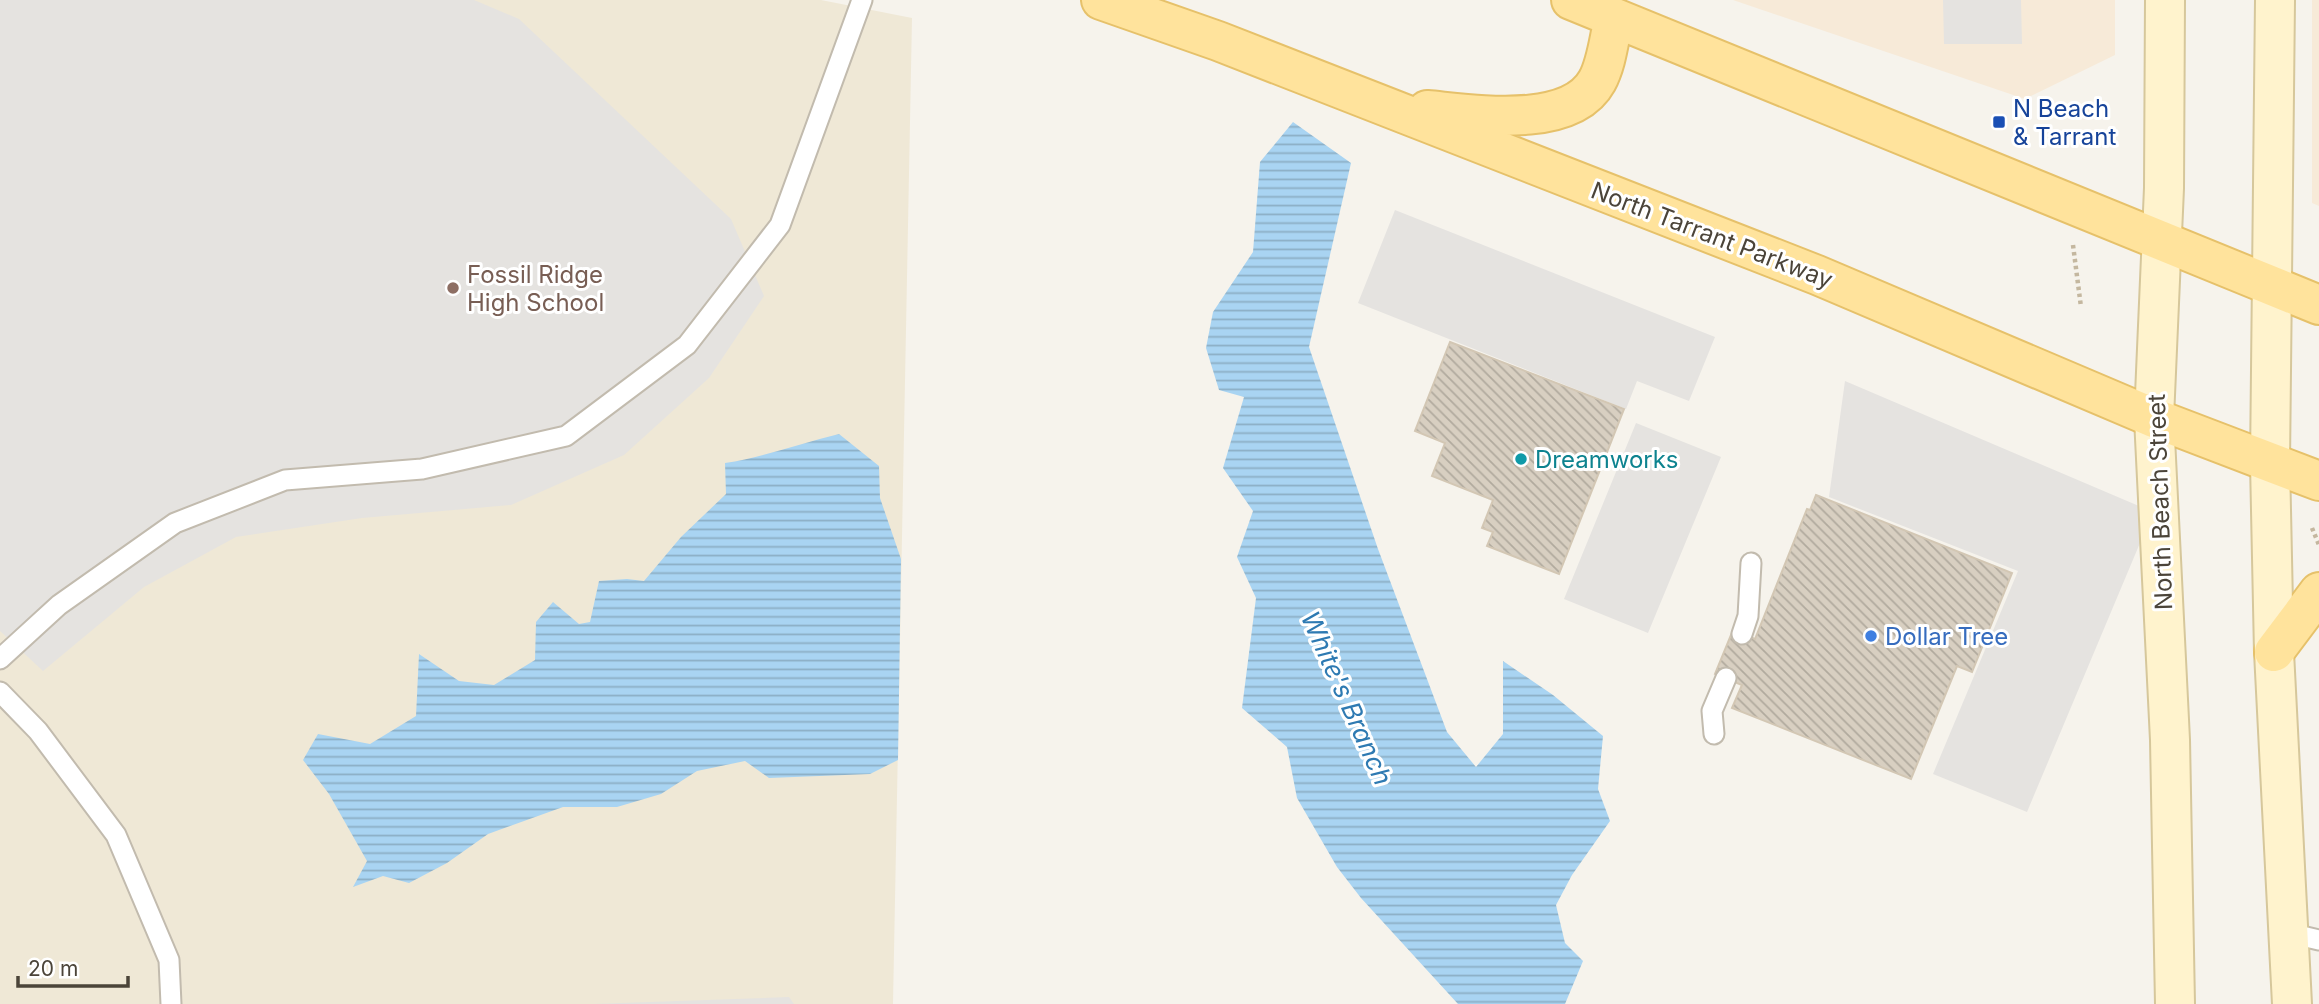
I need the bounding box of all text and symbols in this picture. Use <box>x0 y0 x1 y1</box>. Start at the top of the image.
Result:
place label: N Beach & Tarrant <box>2013 94 2117 151</box>
marker: N Beach & Tarrant <box>1991 114 2007 130</box>
street label: North Tarrant Parkway <box>1587 176 1837 294</box>
place label: Fossil Ridge High School <box>467 260 604 317</box>
marker: Fossil Ridge High School <box>445 280 461 296</box>
street label: North Beach Street <box>2142 393 2178 611</box>
place label: Dreamworks <box>1535 445 1679 474</box>
marker: Dreamworks <box>1513 451 1529 467</box>
water label: White's Branch <box>1295 606 1399 790</box>
place label: Dollar Tree <box>1885 622 2008 651</box>
marker: Dollar Tree <box>1863 628 1879 644</box>
scale bar <box>18 944 128 988</box>
text: 20 m <box>28 956 78 981</box>

